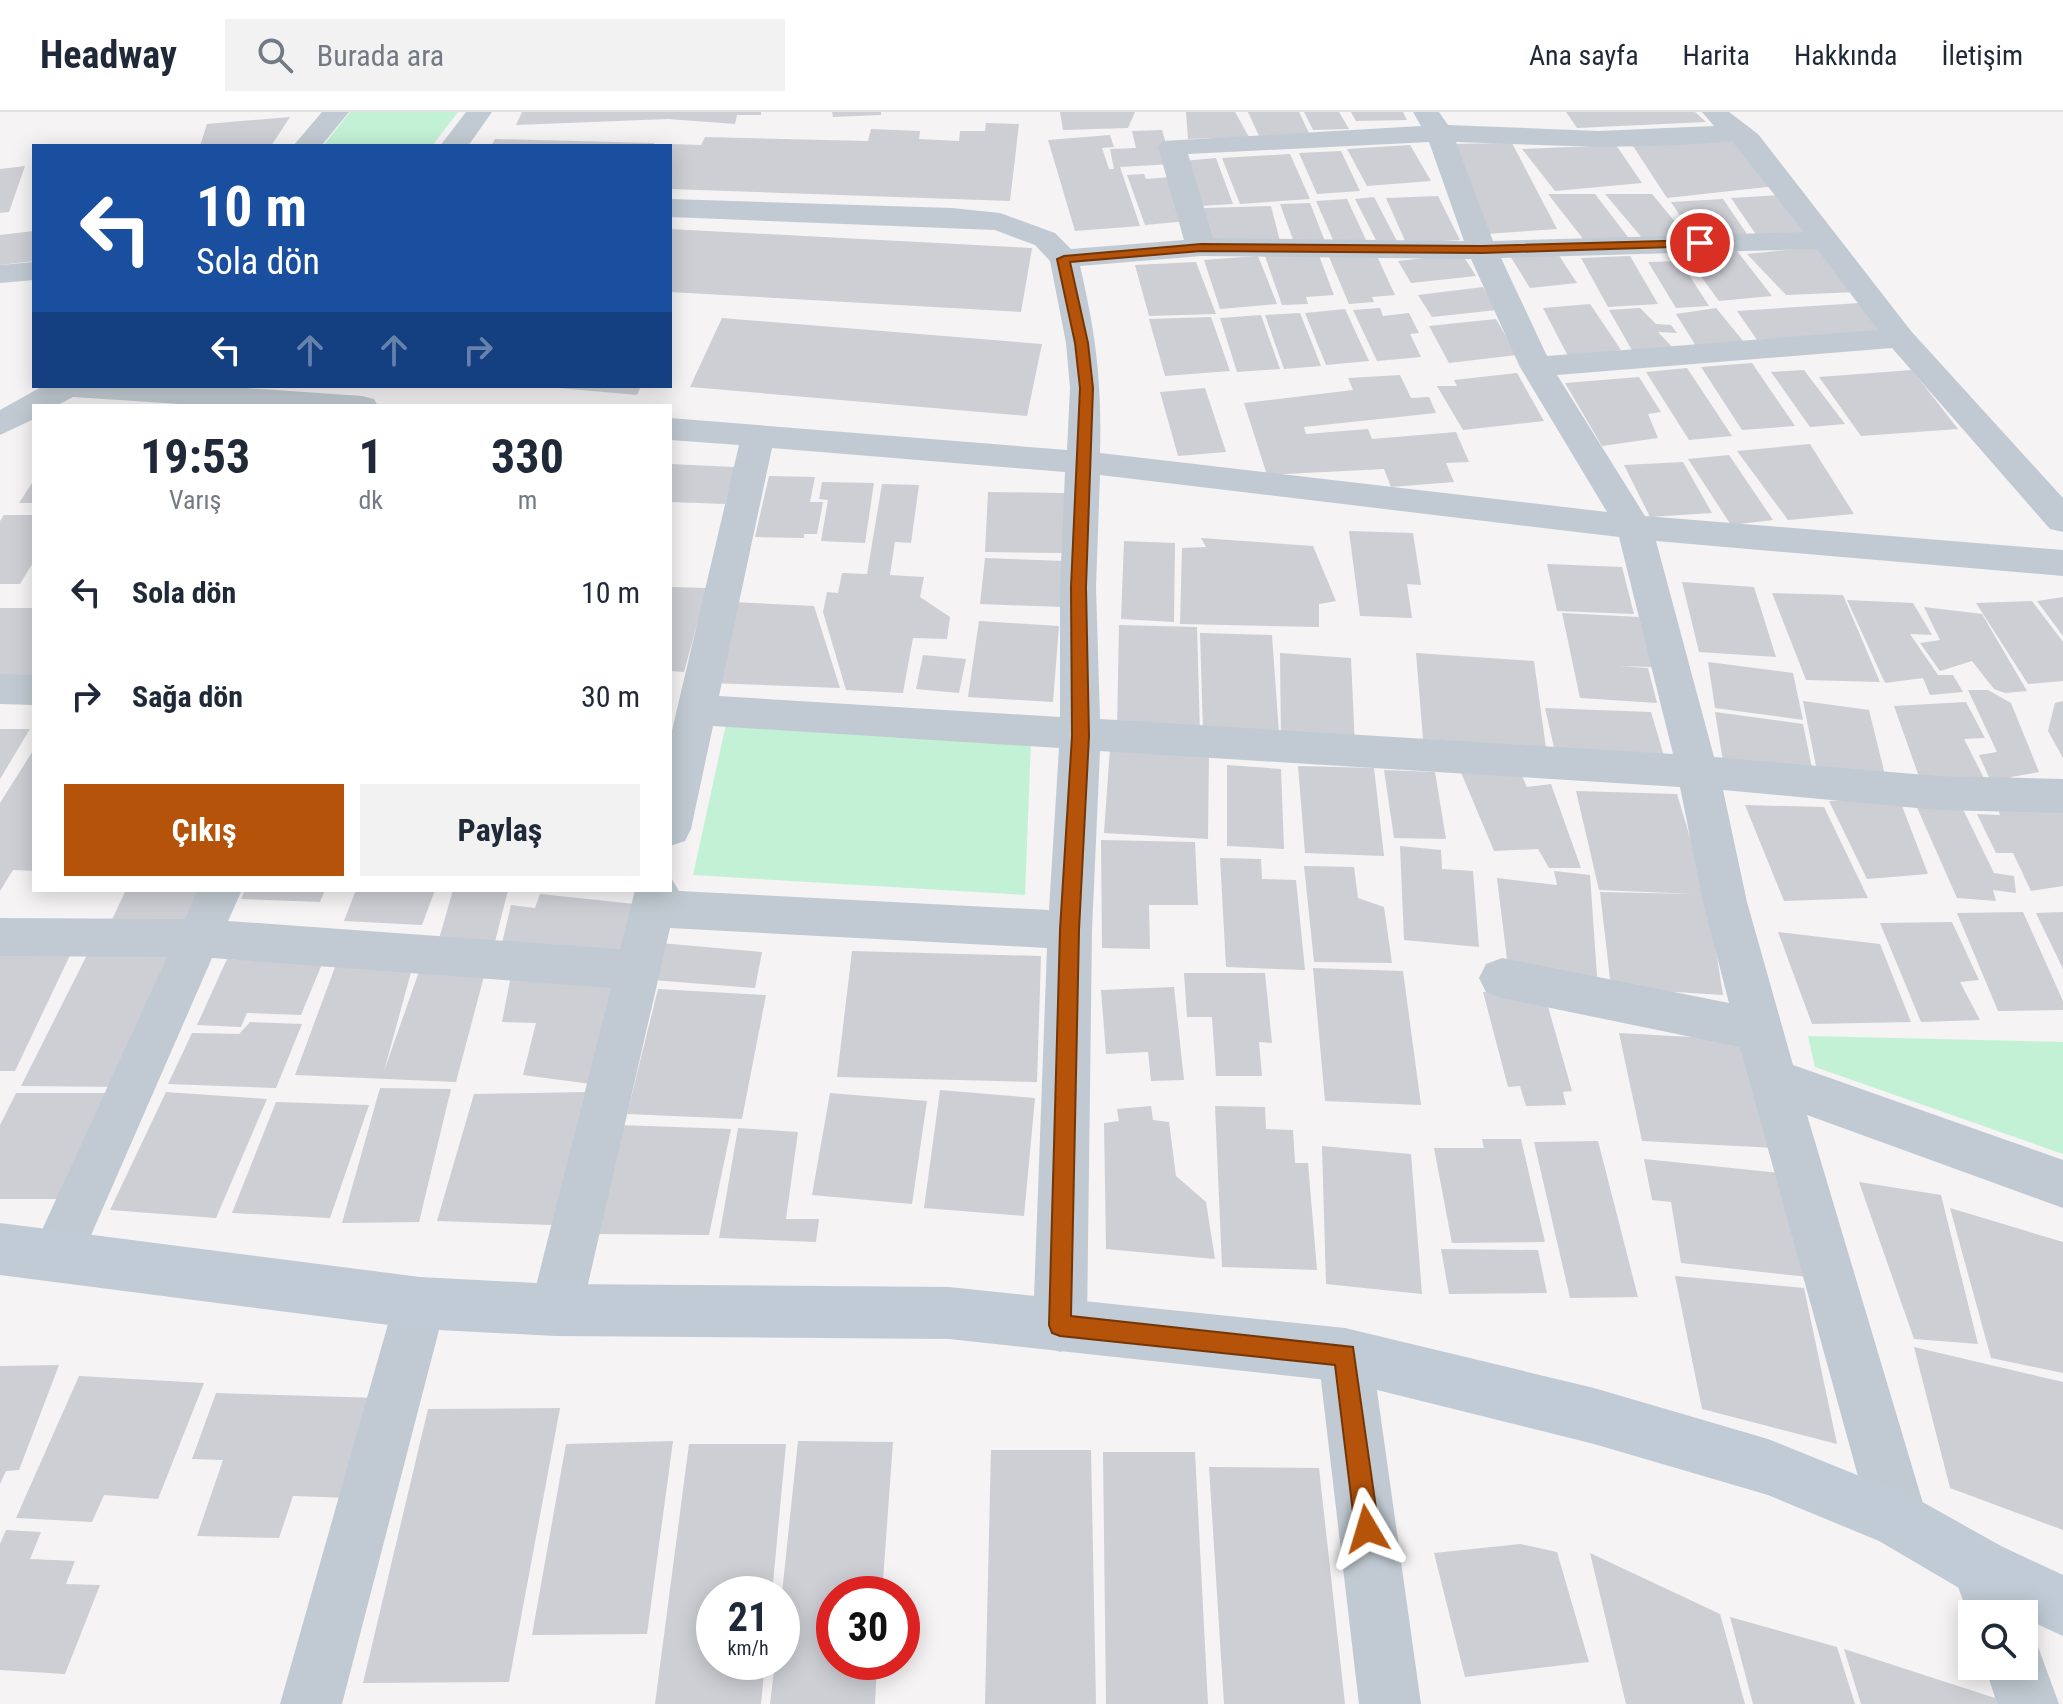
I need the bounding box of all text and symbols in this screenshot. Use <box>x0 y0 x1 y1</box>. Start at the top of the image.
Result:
search box <box>225 19 785 91</box>
text: Headway <box>40 33 177 77</box>
icon: search <box>253 33 297 77</box>
text: Burada ara <box>317 38 444 73</box>
text: Ana sayfa <box>1529 39 1639 72</box>
text: Harita <box>1683 39 1750 72</box>
text: Hakkında <box>1794 39 1897 72</box>
text: İletişim <box>1941 39 2023 72</box>
text: 10 m <box>196 174 307 240</box>
icon: left <box>64 176 168 280</box>
pin <box>1666 209 1734 277</box>
icon: arrive <box>1678 221 1722 265</box>
text: Sola dön <box>196 241 320 283</box>
icon: left <box>204 328 248 372</box>
icon: ahead <box>288 328 332 372</box>
icon: ahead <box>372 328 416 372</box>
icon: right <box>456 328 500 372</box>
text: 19:53 <box>140 428 250 485</box>
text: 1 <box>359 428 383 485</box>
text: 330 <box>491 428 564 485</box>
text: Varış <box>169 485 221 515</box>
text: dk <box>358 485 383 515</box>
text: m <box>518 485 537 515</box>
icon: left <box>64 570 108 614</box>
text: Sola dön <box>132 575 236 610</box>
text: 10 m <box>581 575 640 610</box>
icon: right <box>64 674 108 718</box>
text: Sağa dön <box>132 679 243 714</box>
text: 30 m <box>581 679 640 714</box>
button: Çıkış <box>64 784 344 876</box>
button: Paylaş <box>360 784 640 876</box>
position arrow <box>1325 1487 1409 1571</box>
speed limit sign: 30 <box>816 1576 920 1680</box>
text: 21 <box>728 1594 768 1641</box>
map controls <box>1958 1600 2038 1680</box>
button: search <box>1958 1600 2038 1680</box>
text: km/h <box>727 1636 769 1660</box>

